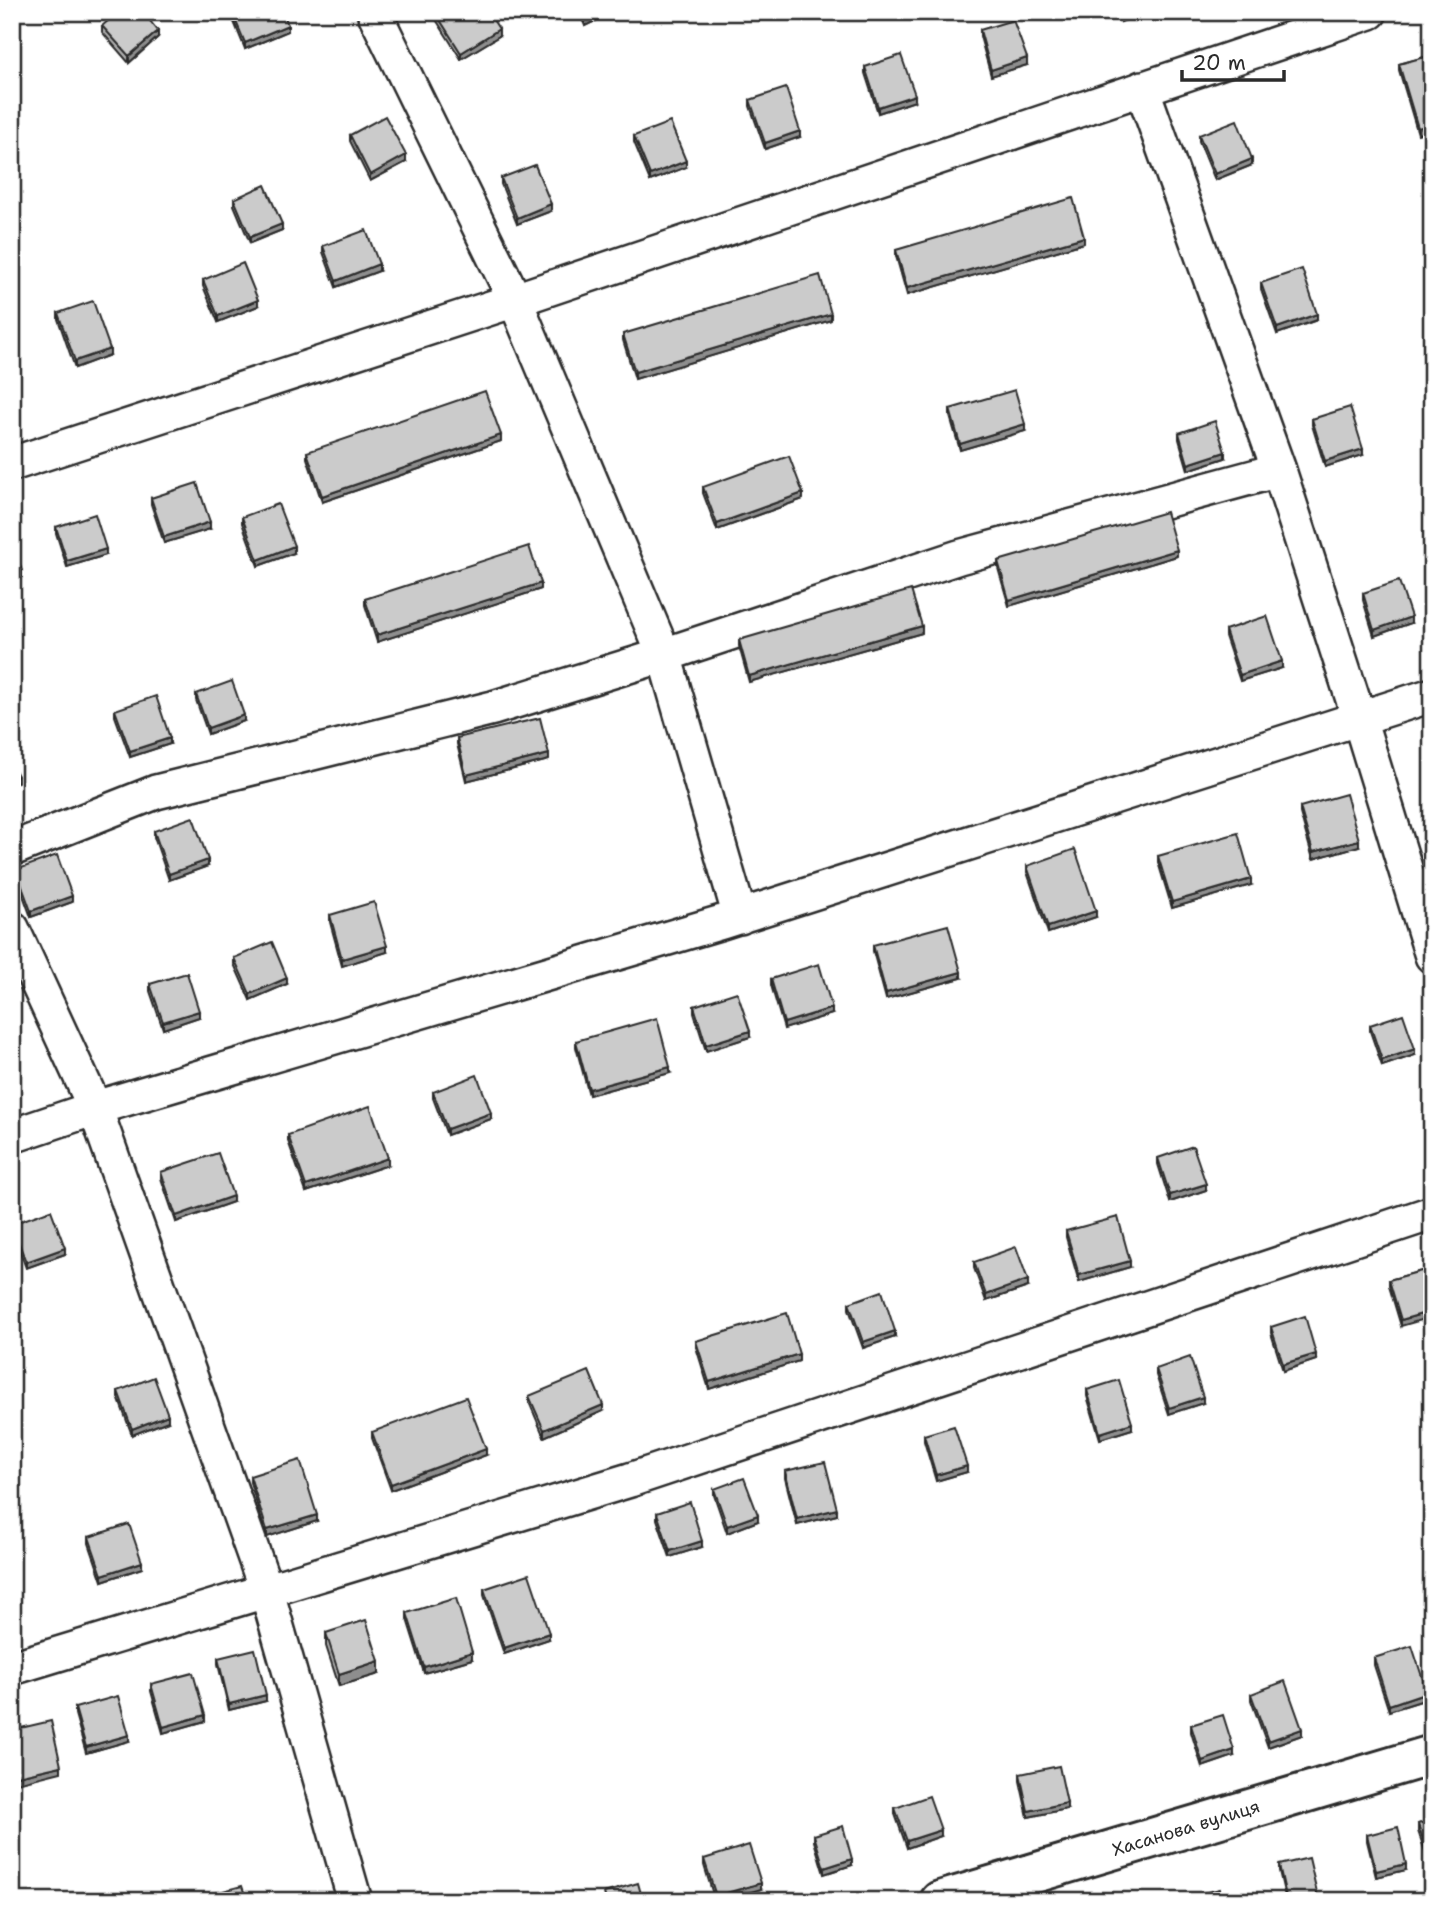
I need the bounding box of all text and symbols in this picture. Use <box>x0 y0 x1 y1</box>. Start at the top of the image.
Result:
scale bar <box>1182 38 1283 82</box>
text: 20 m <box>1192 49 1246 77</box>
street label: Хасанова вулиця <box>1109 1794 1263 1862</box>

